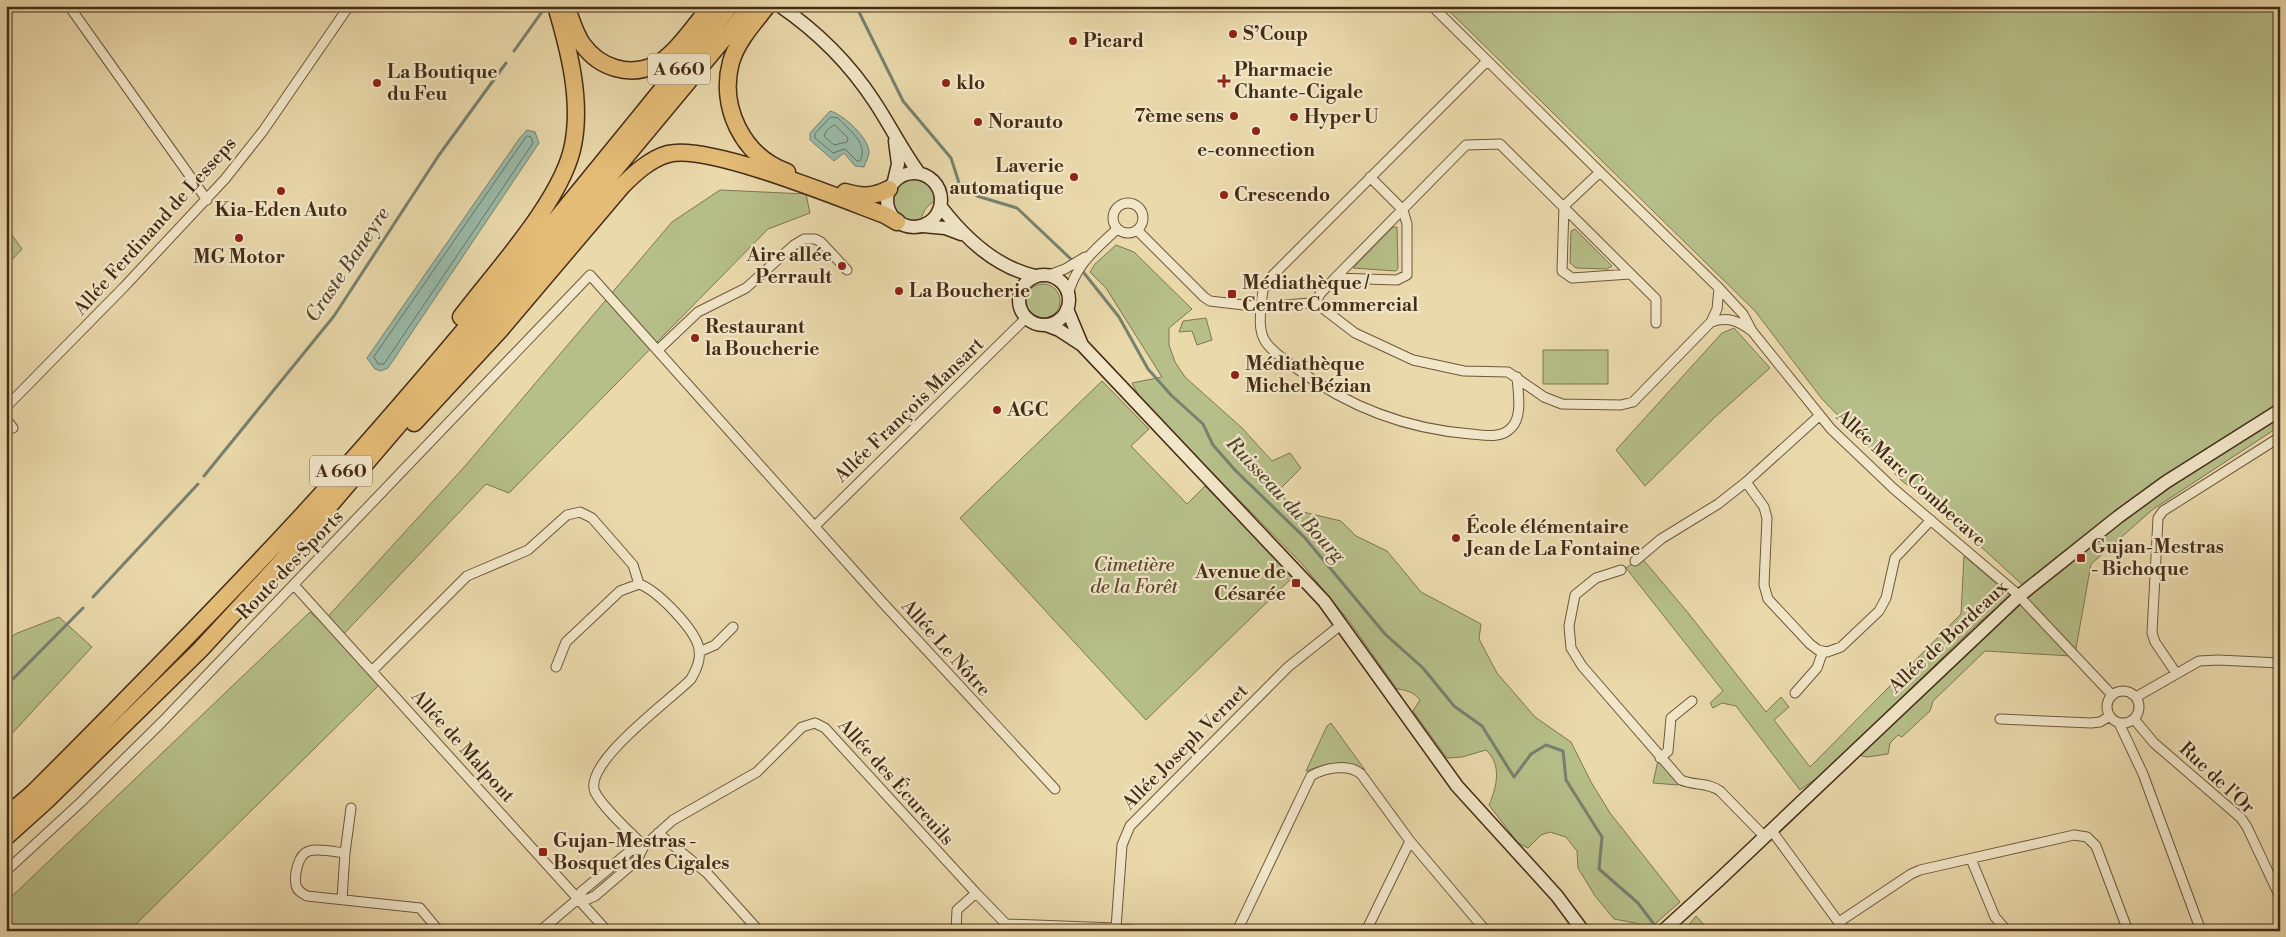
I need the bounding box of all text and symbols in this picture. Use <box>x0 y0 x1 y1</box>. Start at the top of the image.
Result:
place label: S’Coup <box>1243 22 1308 46</box>
marker: S’Coup <box>1227 28 1239 40</box>
place label: Picard <box>1083 29 1144 53</box>
marker: Picard <box>1067 35 1079 47</box>
road number: A 660 <box>648 54 710 85</box>
place label: Pharmacie Chante-Cigale <box>1234 58 1363 104</box>
place label: La Boutique du Feu <box>387 60 498 106</box>
place label: klo <box>956 71 985 95</box>
marker: Pharmacie Chante-Cigale <box>1218 75 1230 87</box>
marker: La Boutique du Feu <box>371 77 383 89</box>
marker: klo <box>940 77 952 89</box>
place label: 7ème sens <box>1134 104 1224 128</box>
place label: Hyper U <box>1304 105 1379 129</box>
place label: Norauto <box>988 110 1063 134</box>
marker: 7ème sens <box>1228 110 1240 122</box>
marker: Hyper U <box>1288 111 1300 123</box>
marker: Norauto <box>972 116 984 128</box>
marker: e-connection <box>1250 125 1262 137</box>
street label: Allée Ferdinand de Lesseps <box>68 132 242 321</box>
place label: e-connection <box>1197 138 1315 162</box>
place label: Laverie automatique <box>949 154 1064 200</box>
marker: Laverie automatique <box>1068 171 1080 183</box>
place label: Crescendo <box>1234 183 1330 207</box>
marker: Kia-Eden Auto <box>275 185 287 197</box>
marker: Crescendo <box>1218 189 1230 201</box>
place label: Kia-Eden Auto <box>215 198 347 222</box>
water label: Craste Baneyre <box>300 202 396 327</box>
marker: MG Motor <box>233 232 245 244</box>
place label: Aire allée Perrault <box>745 243 832 289</box>
place label: MG Motor <box>193 245 285 269</box>
marker: Aire allée Perrault <box>836 260 848 272</box>
place label: Médiathèque / Centre Commercial <box>1242 271 1418 317</box>
place label: La Boucherie <box>909 279 1030 303</box>
marker: La Boucherie <box>893 285 905 297</box>
marker: Médiathèque / Centre Commercial <box>1226 288 1238 300</box>
place label: Restaurant la Boucherie <box>705 315 820 361</box>
marker: Restaurant la Boucherie <box>689 332 701 344</box>
street label: Allée François Mansart <box>828 332 989 488</box>
place label: Médiathèque Michel Bézian <box>1245 352 1372 398</box>
marker: Médiathèque Michel Bézian <box>1229 369 1241 381</box>
place label: AGC <box>1006 398 1048 422</box>
marker: AGC <box>991 404 1003 416</box>
street label: Allée Marc Combecave <box>1830 404 1991 552</box>
water label: Ruisseau du Bourg <box>1219 431 1351 569</box>
road number: A 660 <box>310 456 372 486</box>
street label: Route des Sports <box>232 505 348 625</box>
place label: École élémentaire Jean de La Fontaine <box>1463 514 1640 561</box>
marker: École élémentaire Jean de La Fontaine <box>1450 532 1462 544</box>
place label: Gujan-Mestras - Bichoque <box>2091 535 2224 581</box>
marker: Gujan-Mestras - Bichoque <box>2075 552 2087 564</box>
park label: Cimetière de la Forêt <box>1090 553 1179 599</box>
place label: Avenue de Césarée <box>1194 560 1286 606</box>
street label: Allée de Bordeaux <box>1883 575 2013 699</box>
marker: Avenue de Césarée <box>1290 577 1302 589</box>
street label: Allée Le Nôtre <box>895 594 996 701</box>
street label: Allée Joseph Vernet <box>1116 679 1253 816</box>
street label: Allée de Malpont <box>405 684 520 808</box>
street label: Allée des Écureuils <box>832 712 960 850</box>
street label: Rue de l'Or <box>2174 737 2260 819</box>
place label: Gujan-Mestras - Bosquet des Cigales <box>553 829 730 875</box>
marker: Gujan-Mestras - Bosquet des Cigales <box>537 846 549 858</box>

